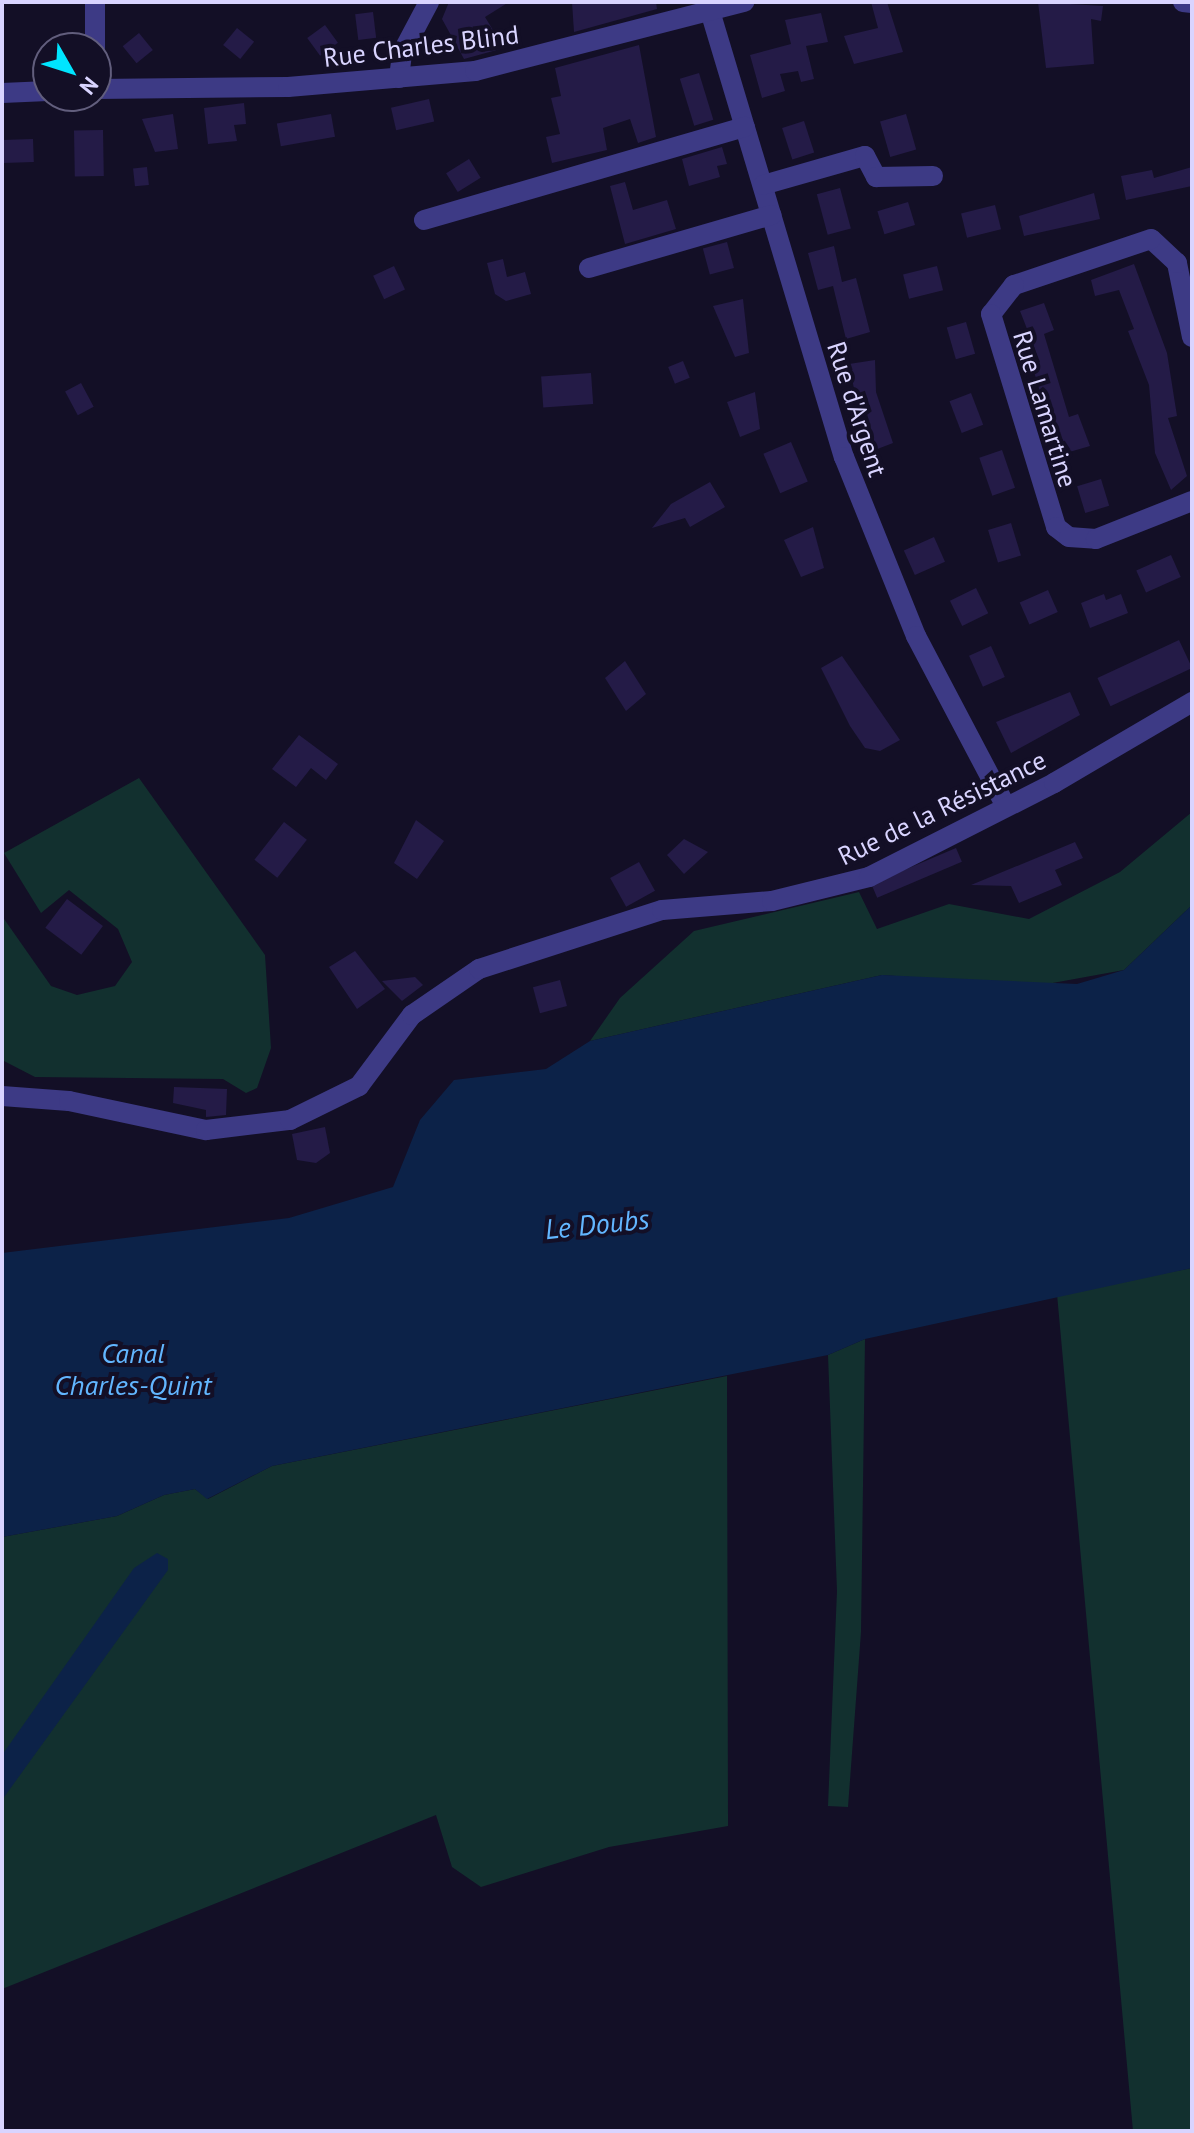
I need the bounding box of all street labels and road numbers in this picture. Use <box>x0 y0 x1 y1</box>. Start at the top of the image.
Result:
street label: Rue Charles Blind <box>321 19 521 73</box>
street label: Rue Lamartine <box>1006 327 1084 491</box>
street label: Rue d'Argent <box>821 338 893 480</box>
street label: Rue de la Résistance <box>833 744 1051 872</box>

